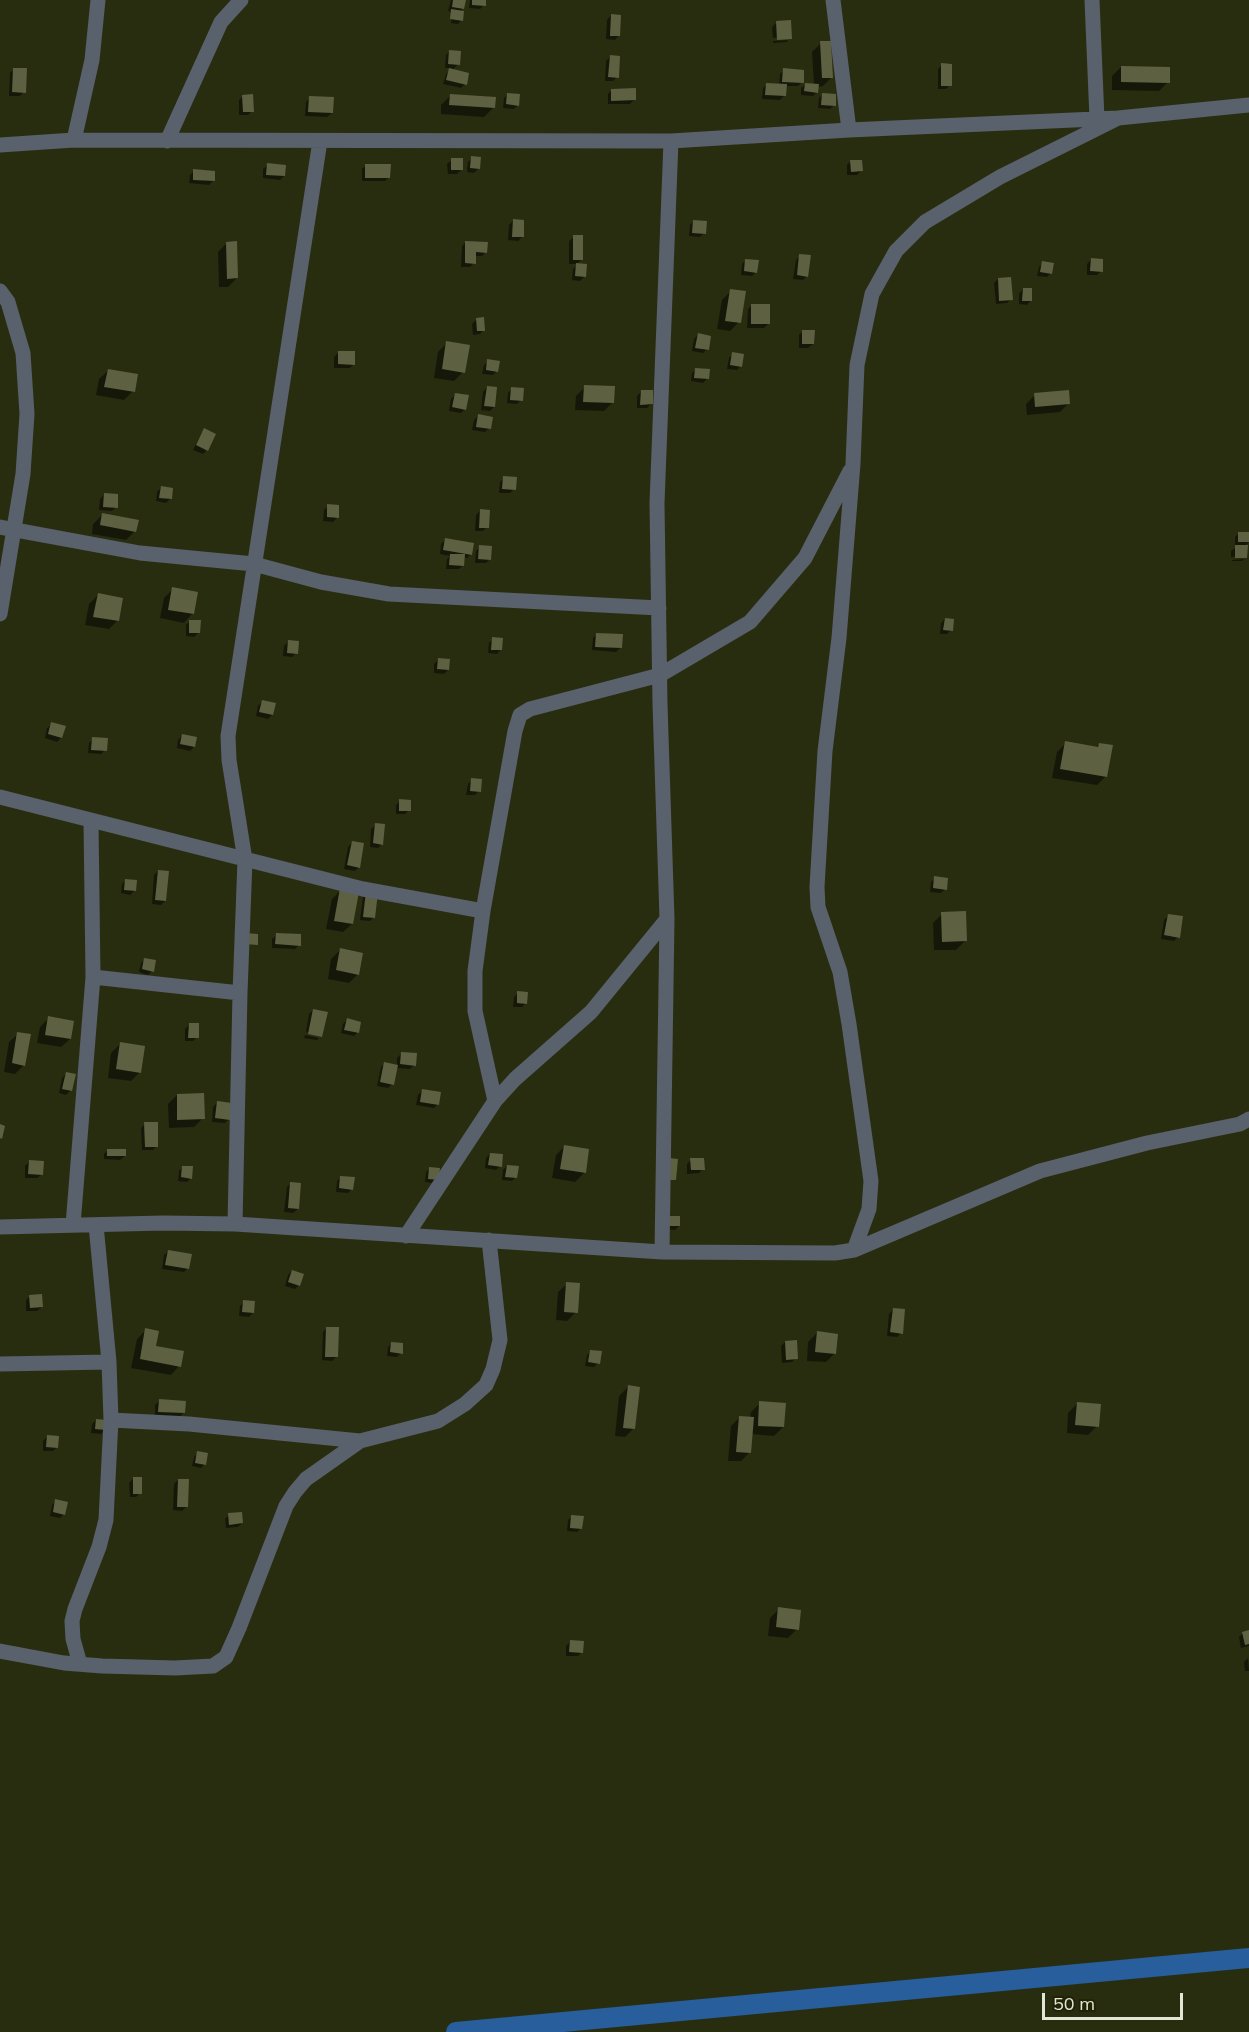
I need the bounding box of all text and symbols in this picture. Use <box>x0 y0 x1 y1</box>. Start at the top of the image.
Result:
scale bar <box>1045 1981 1186 2019</box>
text: 50 m <box>1053 1992 1095 2015</box>

